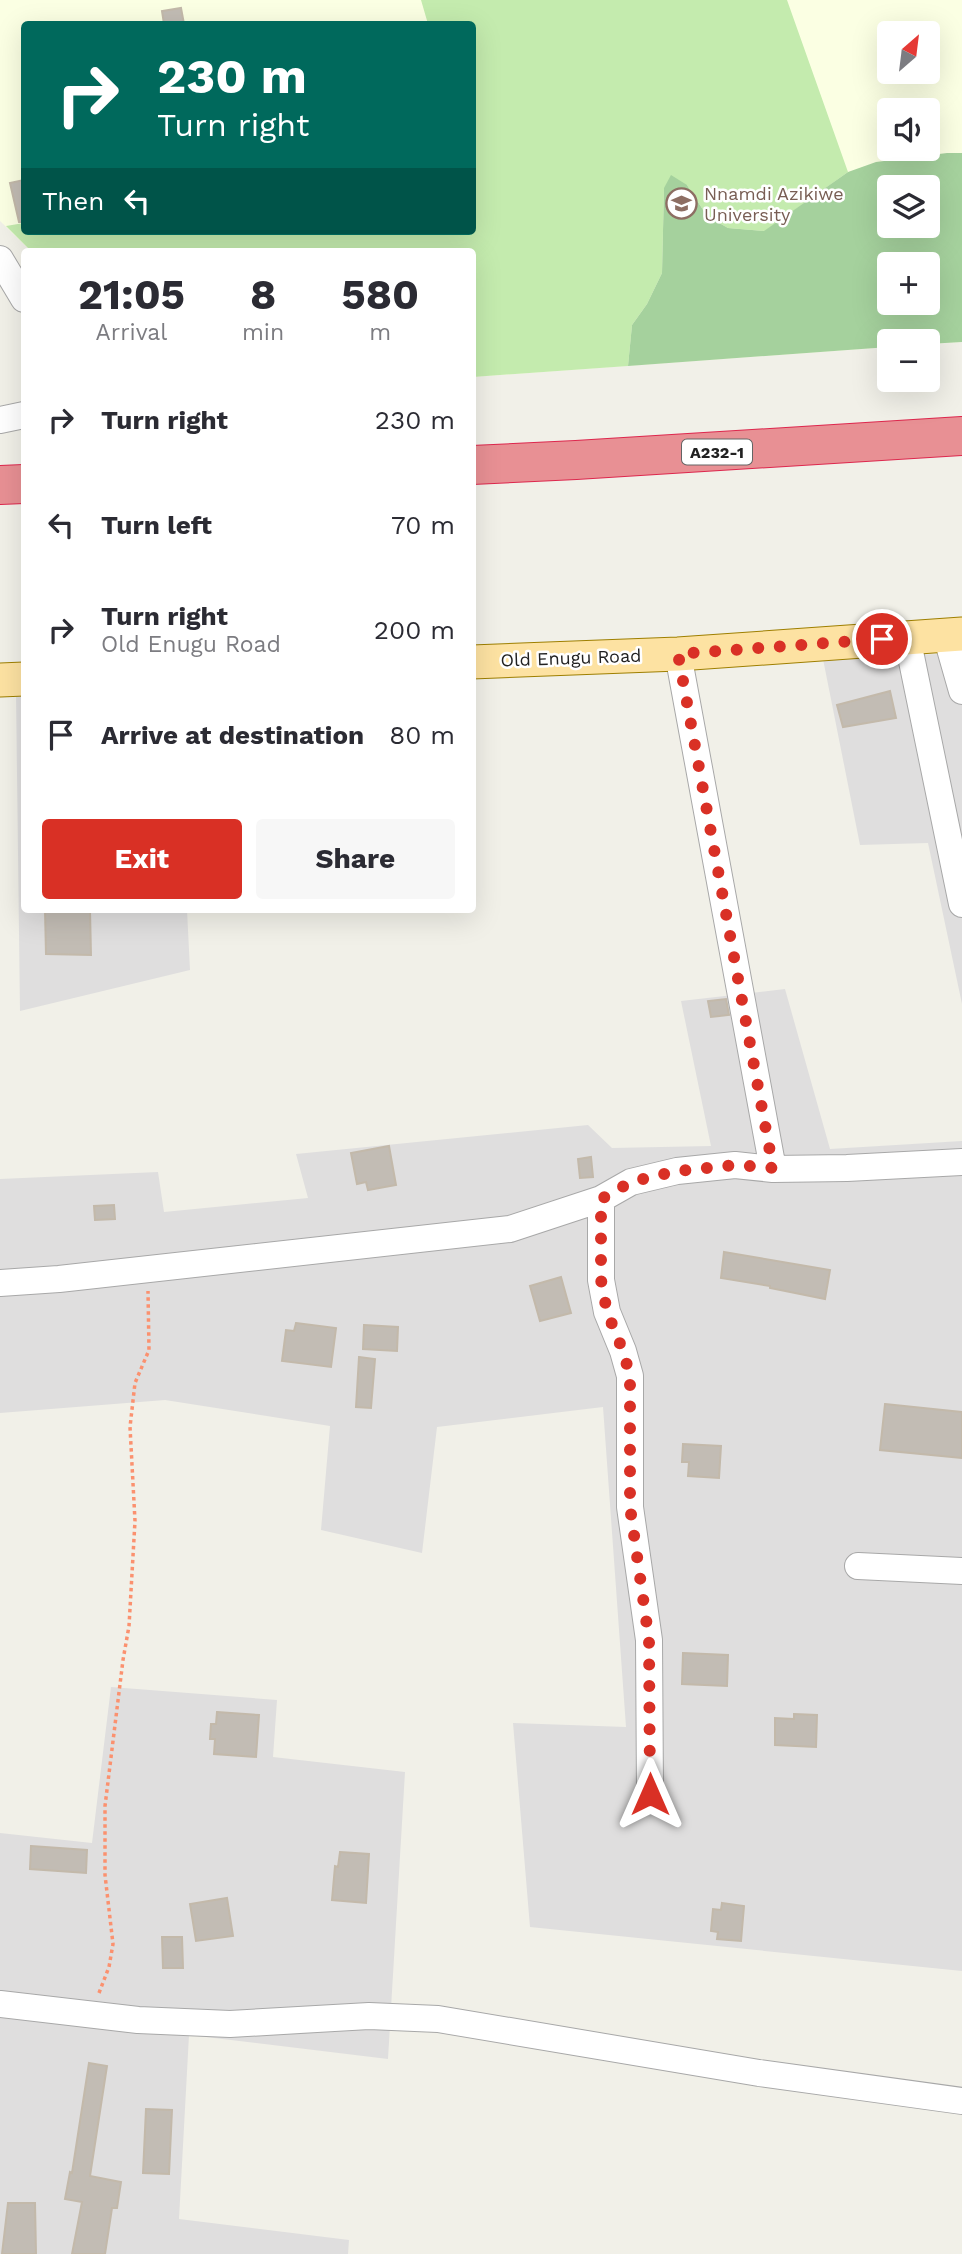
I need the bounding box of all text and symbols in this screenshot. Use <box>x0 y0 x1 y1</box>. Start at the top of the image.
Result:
north arrow <box>877 21 940 84</box>
map controls <box>877 21 940 392</box>
text: 230 m <box>157 47 307 105</box>
icon: right <box>42 49 133 140</box>
button: sound <box>877 98 940 161</box>
text: Turn right <box>157 106 309 144</box>
button: layers <box>877 175 940 238</box>
icon: left <box>118 182 156 220</box>
place label: Nnamdi Azikiwe University <box>704 183 844 225</box>
text: Then <box>42 186 104 216</box>
school or university icon: Nnamdi Azikiwe University <box>664 187 698 221</box>
button: + <box>877 252 940 315</box>
text: 21:05 <box>78 270 185 319</box>
text: 8 <box>250 270 276 319</box>
text: 580 <box>341 270 419 319</box>
text: Arrival <box>96 319 167 346</box>
text: min <box>242 319 284 346</box>
text: m <box>369 319 391 346</box>
button: − <box>877 329 940 392</box>
icon: right <box>42 401 80 439</box>
text: Turn right <box>101 405 228 435</box>
text: 230 m <box>375 405 455 435</box>
road number: A232-1 <box>682 440 752 464</box>
icon: left <box>42 506 80 544</box>
text: Turn left <box>101 510 212 540</box>
text: 70 m <box>391 510 455 540</box>
text: Turn right <box>101 601 228 631</box>
pin <box>852 609 912 669</box>
icon: right <box>42 611 80 649</box>
text: 200 m <box>374 615 455 645</box>
icon: arrive <box>863 620 901 658</box>
text: Old Enugu Road <box>101 631 281 658</box>
street label: Old Enugu Road <box>500 645 642 670</box>
icon: arrive <box>42 716 80 754</box>
text: Arrive at destination <box>101 720 364 750</box>
text: 80 m <box>389 720 455 750</box>
button: Exit <box>42 819 242 899</box>
button: Share <box>256 819 455 899</box>
position arrow <box>613 1757 687 1831</box>

